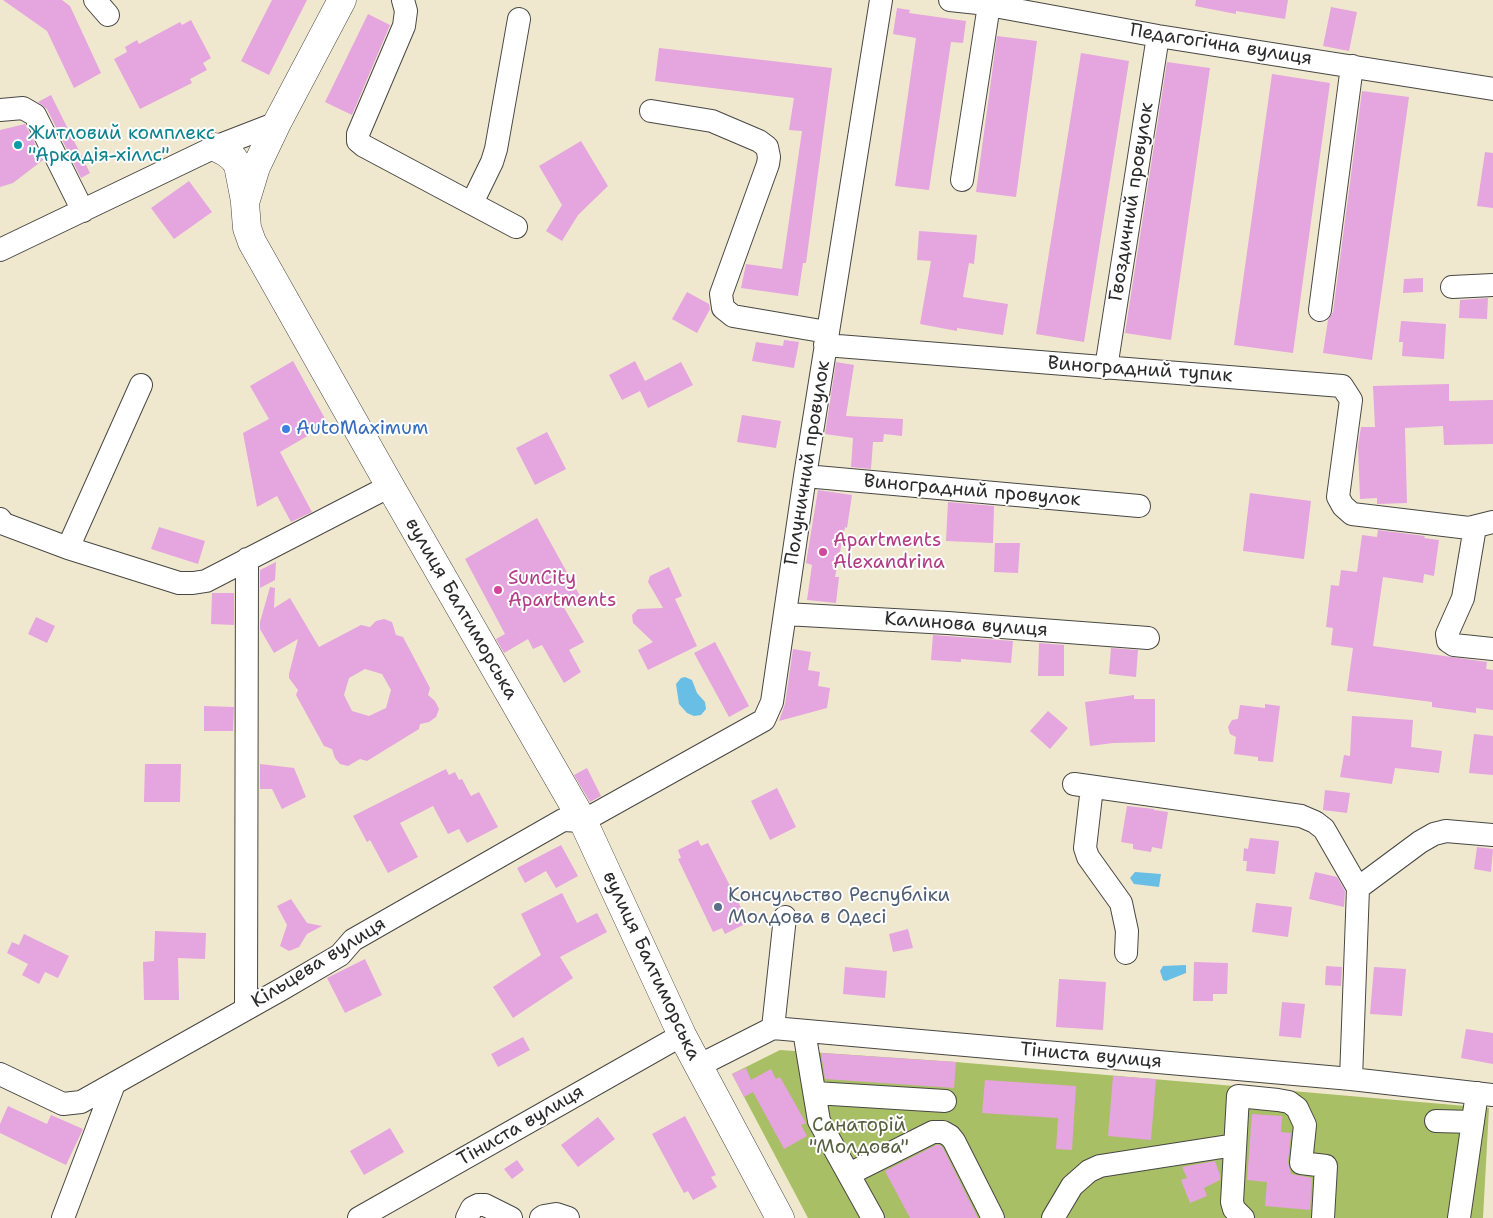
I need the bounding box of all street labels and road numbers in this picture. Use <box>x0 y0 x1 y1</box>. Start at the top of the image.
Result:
street label: Педагогічна вулиця <box>1128 19 1314 71</box>
street label: Гвоздичний провулок <box>1105 101 1159 303</box>
street label: Виноградний тупик <box>1047 352 1233 388</box>
street label: Полуничний провулок <box>781 359 835 567</box>
street label: Виноградний провулок <box>863 470 1081 512</box>
street label: вулиця Балтиморська <box>400 514 522 704</box>
street label: Калинова вулиця <box>884 608 1048 642</box>
street label: вулиця Балтиморська <box>597 868 705 1064</box>
street label: Кільцева вулиця <box>248 913 390 1013</box>
street label: Тіниста вулиця <box>1019 1038 1163 1074</box>
street label: Тіниста вулиця <box>454 1081 588 1171</box>

